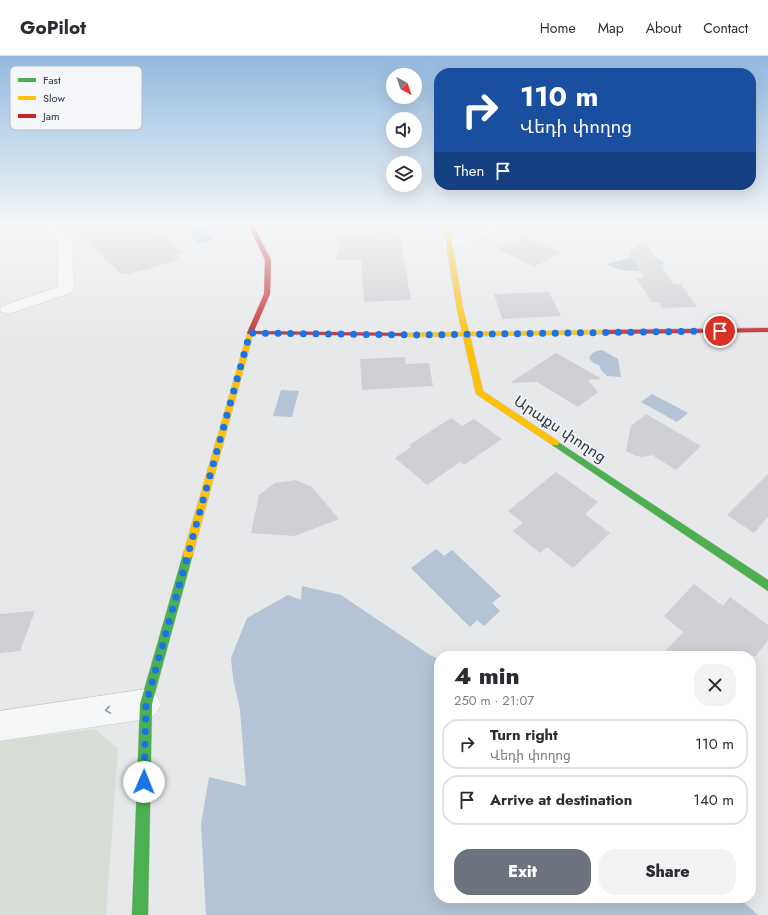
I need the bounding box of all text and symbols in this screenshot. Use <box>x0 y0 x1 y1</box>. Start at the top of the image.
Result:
text: GoPilot <box>20 14 86 41</box>
text: Home <box>540 18 576 38</box>
text: Map <box>598 18 624 38</box>
text: About <box>646 18 681 38</box>
text: Contact <box>703 18 748 38</box>
legend <box>10 66 142 130</box>
north arrow <box>386 68 422 104</box>
map controls <box>386 68 422 192</box>
text: Fast <box>43 72 61 88</box>
text: 110 m <box>520 76 598 117</box>
icon: right <box>454 84 506 136</box>
text: Slow <box>43 90 65 106</box>
text: Jam <box>41 108 60 124</box>
button: sound <box>386 112 422 148</box>
text: Վեդի փողոց <box>520 114 632 140</box>
button: layers <box>386 156 422 192</box>
text: Then <box>454 160 484 182</box>
icon: arrive <box>492 160 514 182</box>
pin <box>703 314 737 348</box>
icon: arrive <box>709 320 731 342</box>
street label: Արաքս փողոց <box>509 390 611 468</box>
text: 4 min <box>454 658 520 693</box>
button: close <box>694 664 736 706</box>
text: 250 m · 21:07 <box>454 691 534 710</box>
one-way arrow <box>105 705 111 714</box>
text: Turn right <box>490 724 558 746</box>
icon: right <box>456 733 478 755</box>
text: 110 m <box>695 733 734 755</box>
text: Վեդի փողոց <box>490 746 571 765</box>
position arrow <box>123 761 165 803</box>
icon: arrive <box>456 789 478 811</box>
text: Arrive at destination <box>490 789 632 811</box>
text: 140 m <box>693 789 734 811</box>
button: Exit <box>454 849 591 895</box>
button: Share <box>599 849 736 895</box>

